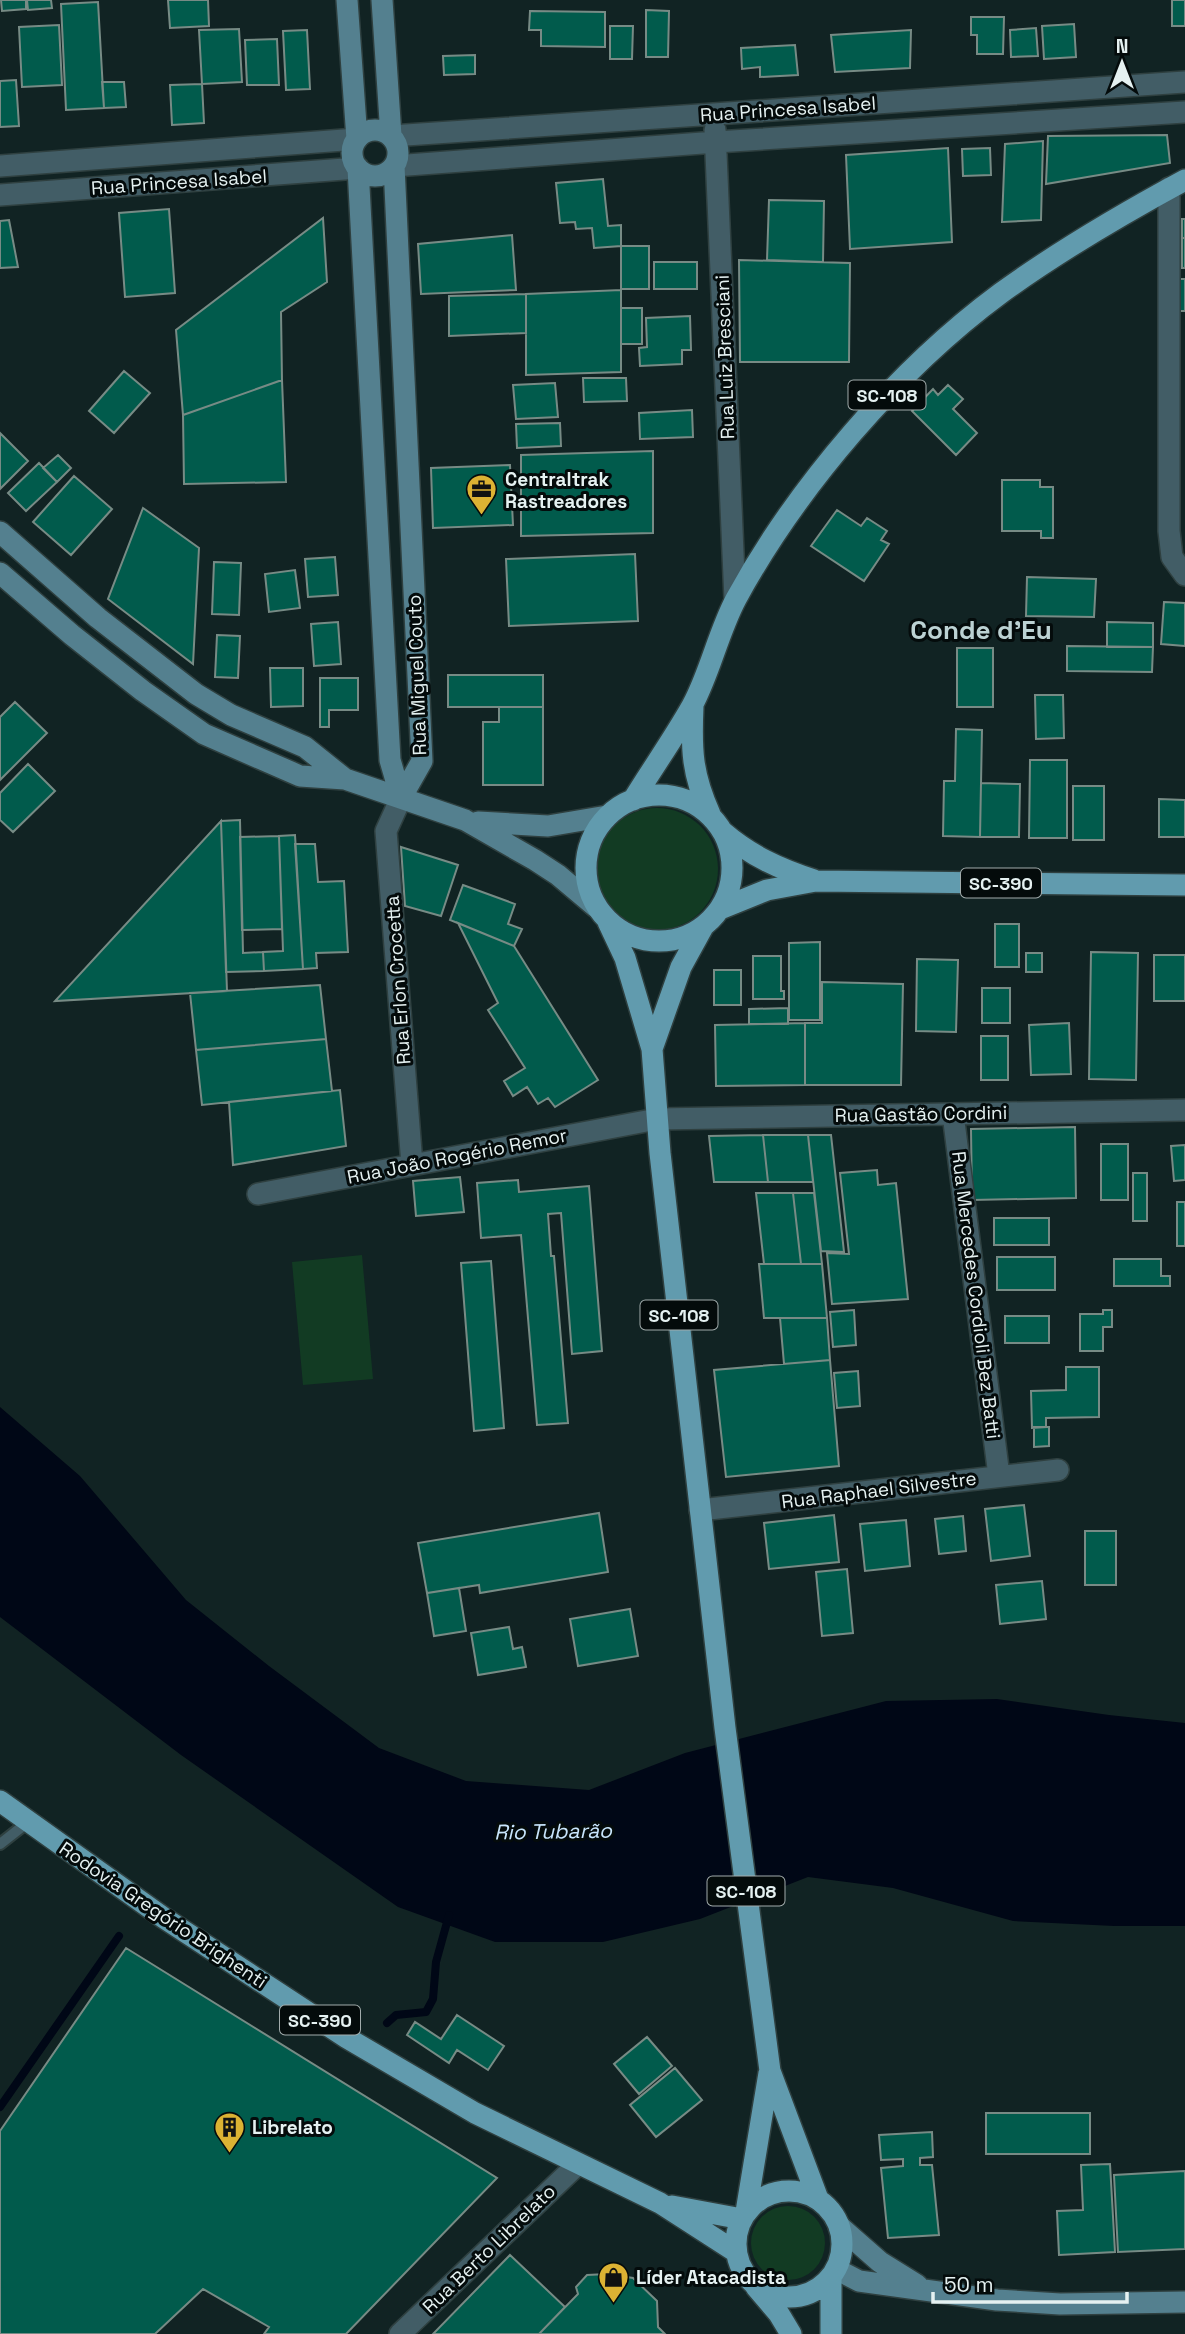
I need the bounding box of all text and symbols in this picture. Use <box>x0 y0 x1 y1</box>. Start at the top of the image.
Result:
north arrow <box>1087 28 1157 98</box>
text: N <box>1116 34 1128 59</box>
street label: Rua Princesa Isabel <box>699 90 877 128</box>
street label: Rua Princesa Isabel <box>90 163 268 201</box>
street label: Rua Luiz Bresciani <box>710 274 740 440</box>
road number: SC-108 <box>848 380 926 410</box>
place label: Centraltrak Rastreadores <box>505 467 627 514</box>
office icon: Centraltrak Rastreadores <box>465 473 499 517</box>
street label: Rua Miguel Couto <box>402 594 432 756</box>
district label: Conde d'Eu <box>910 613 1052 647</box>
road number: SC-390 <box>961 868 1041 898</box>
street label: Rua Erlon Crocetta <box>380 895 416 1065</box>
street label: Rua Gastão Cordini <box>835 1100 1007 1128</box>
street label: Rua João Rogério Remor <box>345 1122 569 1190</box>
street label: Rua Mercedes Cordioli Bez Batti <box>946 1150 1006 1440</box>
road number: SC-108 <box>640 1300 718 1330</box>
street label: Rua Raphael Silvestre <box>780 1466 978 1514</box>
water label: Rio Tubarão <box>494 1816 613 1846</box>
street label: Rodovia Gregório Brighenti <box>54 1836 272 1994</box>
road number: SC-108 <box>708 1877 784 1906</box>
road number: SC-390 <box>280 2006 360 2034</box>
building icon: Librelato <box>212 2110 246 2154</box>
place label: Librelato <box>252 2115 333 2140</box>
street label: Rua Berto Librelato <box>417 2179 561 2319</box>
shop icon: Líder Atacadista <box>596 2260 630 2304</box>
scale bar <box>933 2260 1127 2304</box>
place label: Líder Atacadista <box>636 2265 786 2290</box>
text: 50 m <box>944 2271 994 2298</box>

